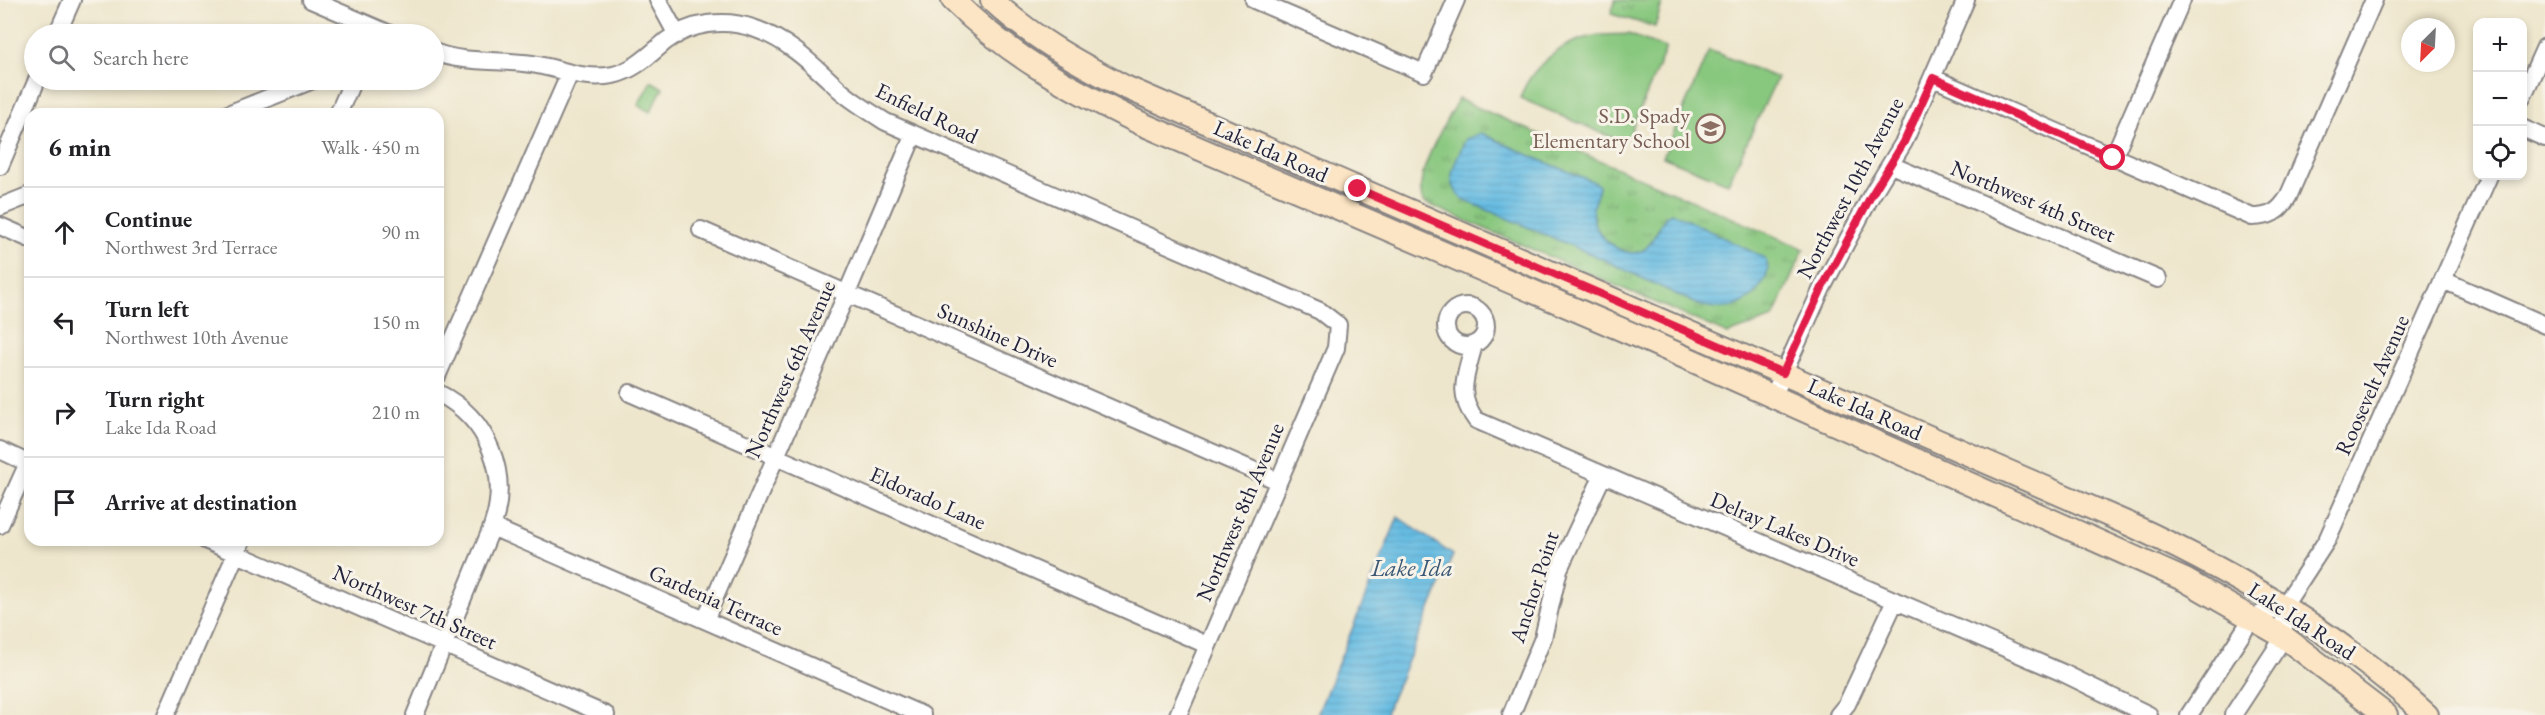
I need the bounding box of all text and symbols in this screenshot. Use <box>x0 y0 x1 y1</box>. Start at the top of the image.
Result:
north arrow <box>2401 18 2455 72</box>
map controls <box>2473 18 2527 180</box>
button: + <box>2473 18 2527 72</box>
search box <box>24 24 444 90</box>
icon: search <box>45 41 78 74</box>
text: Search here <box>93 43 188 72</box>
button: − <box>2473 72 2527 126</box>
street label: Enfield Road <box>871 76 984 151</box>
street label: Northwest 10th Avenue <box>1790 92 1910 284</box>
place label: S.D. Spady Elementary School <box>1532 101 1690 155</box>
school or university icon: S.D. Spady Elementary School <box>1695 112 1727 144</box>
street label: Lake Ida Road <box>1209 113 1334 190</box>
button: locate <box>2473 126 2527 180</box>
text: 6 min <box>48 130 111 164</box>
text: Walk · 450 m <box>321 134 420 160</box>
route start <box>2099 144 2125 170</box>
street label: Northwest 4th Street <box>1946 153 2120 249</box>
route end <box>1344 175 1370 201</box>
text: Continue <box>105 205 192 234</box>
icon: ahead <box>48 216 81 249</box>
text: 90 m <box>381 219 420 245</box>
text: Northwest 3rd Terrace <box>105 234 278 260</box>
street label: Northwest 6th Avenue <box>738 275 842 462</box>
text: Turn left <box>105 295 189 324</box>
street label: Sunshine Drive <box>933 296 1063 375</box>
icon: left <box>48 306 81 339</box>
text: 150 m <box>372 309 420 335</box>
street label: Roosevelt Avenue <box>2328 310 2416 460</box>
text: Northwest 10th Avenue <box>105 324 288 350</box>
street label: Lake Ida Road <box>1803 371 1928 448</box>
text: Turn right <box>105 385 204 414</box>
icon: right <box>48 396 81 429</box>
text: 210 m <box>372 399 420 425</box>
text: Lake Ida Road <box>105 414 217 440</box>
street label: Northwest 8th Avenue <box>1189 418 1291 606</box>
street label: Eldorado Lane <box>865 460 991 537</box>
street label: Delray Lakes Drive <box>1706 485 1864 574</box>
icon: arrive <box>48 486 81 519</box>
text: Arrive at destination <box>105 488 297 517</box>
street label: Anchor Point <box>1502 527 1566 647</box>
water label: Lake Ida <box>1370 552 1453 583</box>
street label: Northwest 7th Street <box>329 558 502 656</box>
street label: Gardenia Terrace <box>644 558 788 643</box>
street label: Lake Ida Road <box>2243 575 2362 667</box>

